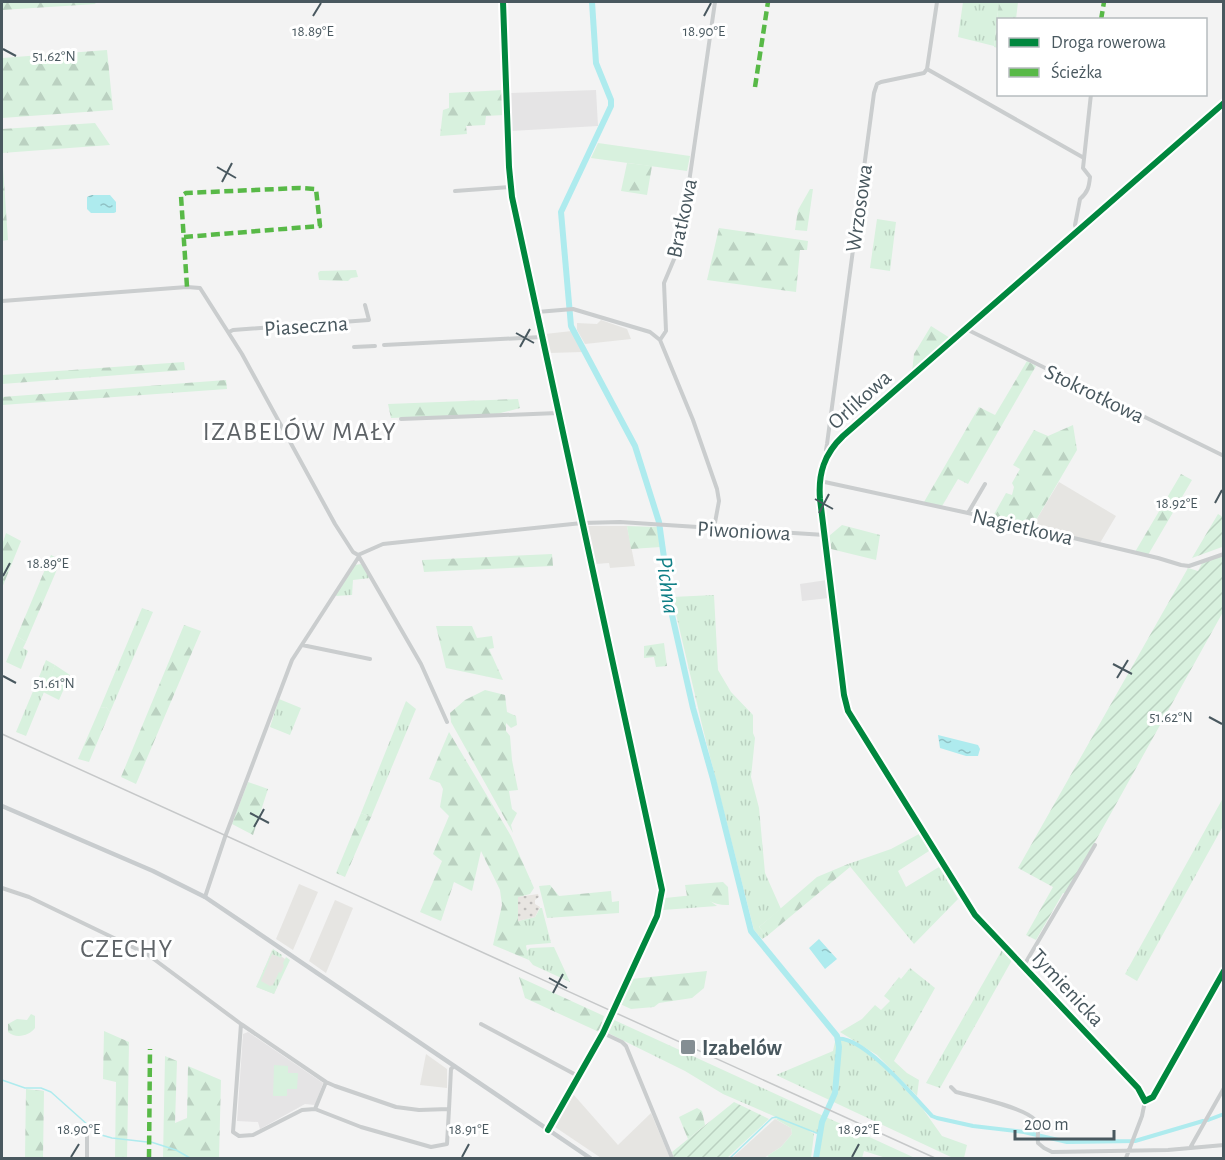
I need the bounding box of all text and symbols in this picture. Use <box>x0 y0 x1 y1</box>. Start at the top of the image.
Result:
legend <box>997 18 1207 96</box>
text: 18.89°E <box>292 24 334 39</box>
text: 18.90°E <box>683 24 725 39</box>
text: Droga rowerowa <box>1051 34 1166 52</box>
text: 51.62°N <box>32 49 76 64</box>
text: Ścieżka <box>1051 61 1102 82</box>
street label: Wrzosowa <box>842 163 876 254</box>
street label: Bratkowa <box>663 177 701 260</box>
street label: Piaseczna <box>263 312 349 340</box>
street label: Stokrotkowa <box>1041 360 1148 427</box>
street label: Orlikowa <box>824 366 896 434</box>
district label: IZABELÓW MAŁY <box>203 417 397 445</box>
text: 18.92°E <box>1156 496 1198 511</box>
street label: Nagietkowa <box>970 505 1075 549</box>
street label: Piwoniowa <box>697 518 791 544</box>
water label: Pichna <box>651 555 683 616</box>
text: 18.89°E <box>27 556 69 571</box>
text: 51.61°N <box>33 676 75 691</box>
text: 51.62°N <box>1149 710 1193 725</box>
district label: CZECHY <box>80 936 174 962</box>
street label: Tymienicka <box>1026 945 1108 1031</box>
place label: Izabelów <box>702 1037 783 1059</box>
marker: Izabelów <box>679 1038 697 1056</box>
scale bar <box>1015 1103 1114 1141</box>
text: 200 m <box>1024 1116 1069 1134</box>
text: 18.90°E <box>58 1122 100 1137</box>
text: 18.91°E <box>449 1122 489 1137</box>
text: 18.92°E <box>838 1122 880 1137</box>

